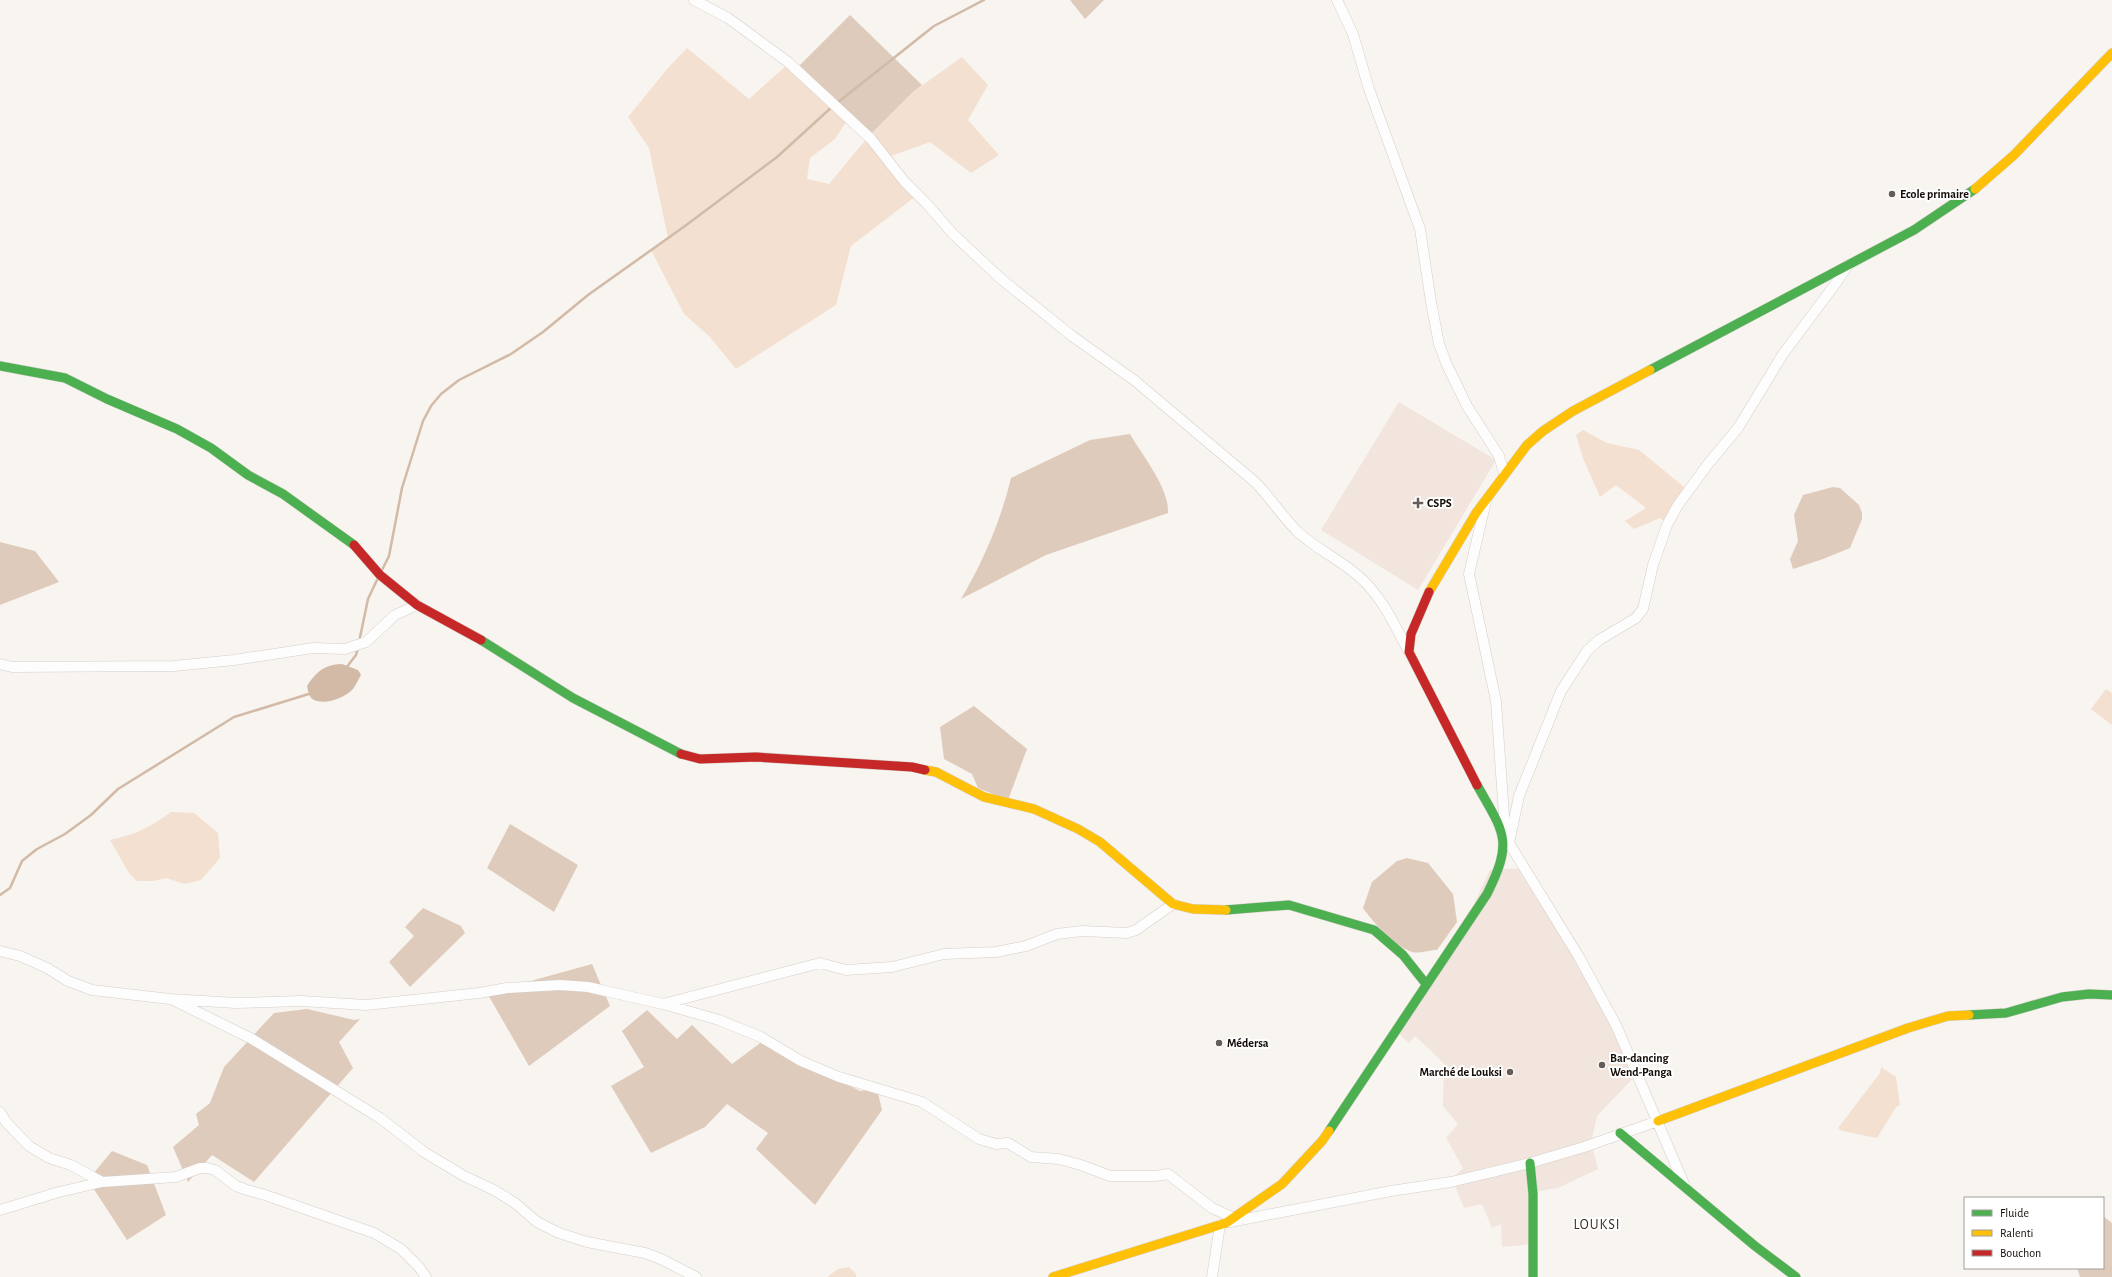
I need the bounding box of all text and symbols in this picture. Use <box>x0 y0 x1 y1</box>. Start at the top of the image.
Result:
place label: Ecole primaire <box>1900 188 1969 200</box>
marker: Ecole primaire <box>1887 189 1897 199</box>
marker: CSPS <box>1412 497 1424 509</box>
place label: CSPS <box>1427 497 1452 509</box>
place label: Médersa <box>1227 1037 1269 1049</box>
marker: Médersa <box>1214 1038 1224 1048</box>
place label: Bar-dancing Wend-Panga <box>1610 1052 1672 1078</box>
marker: Bar-dancing Wend-Panga <box>1597 1060 1607 1070</box>
place label: Marché de Louksi <box>1419 1066 1502 1078</box>
marker: Marché de Louksi <box>1505 1067 1515 1077</box>
legend <box>1964 1197 2104 1269</box>
text: Fluide <box>2000 1207 2029 1219</box>
district label: LOUKSI <box>1573 1218 1621 1232</box>
text: Ralenti <box>2000 1227 2033 1239</box>
text: Bouchon <box>2000 1247 2041 1259</box>

